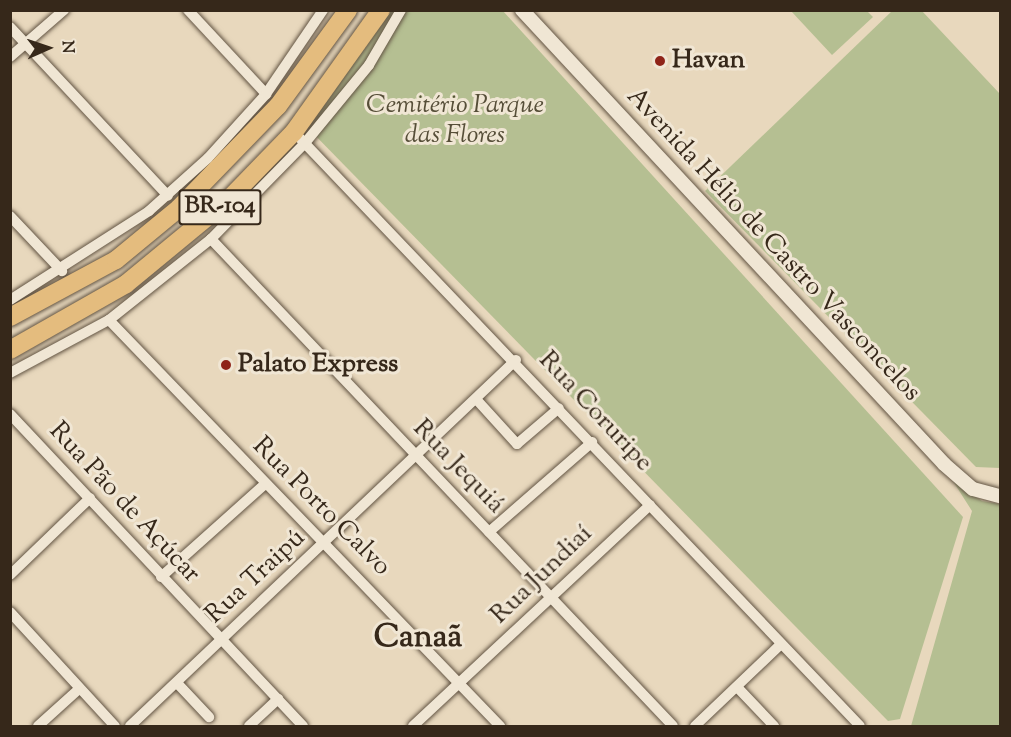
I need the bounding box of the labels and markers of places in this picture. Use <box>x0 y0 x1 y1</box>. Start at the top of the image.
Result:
place label: Havan <box>672 45 745 77</box>
marker: Havan <box>653 54 667 68</box>
place label: Palato Express <box>238 349 398 381</box>
marker: Palato Express <box>219 358 233 372</box>

